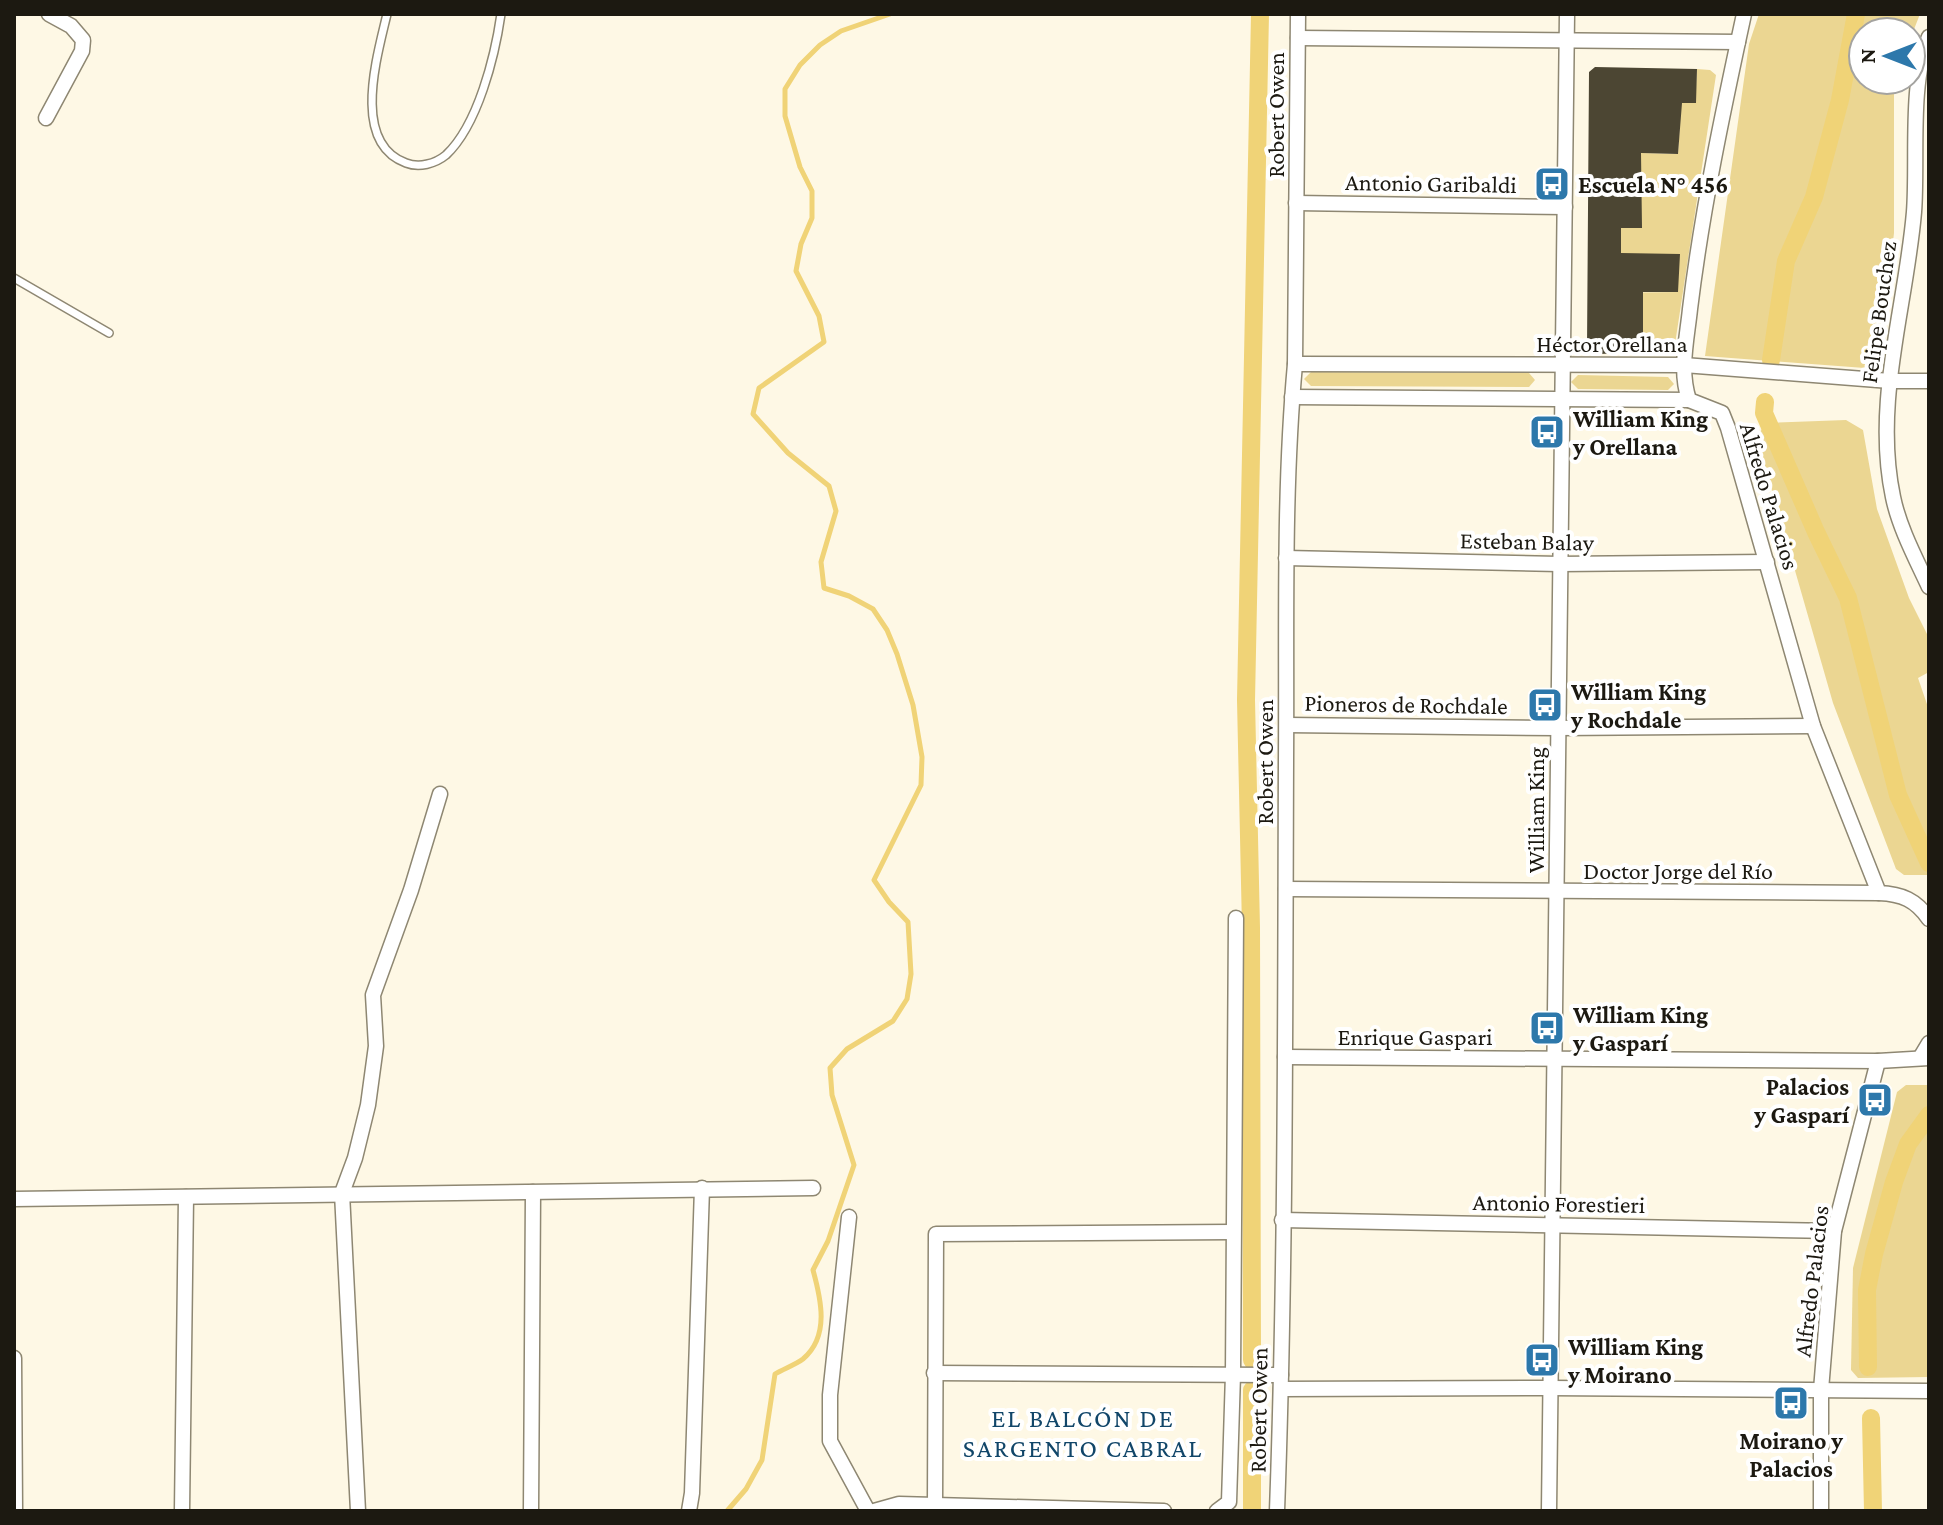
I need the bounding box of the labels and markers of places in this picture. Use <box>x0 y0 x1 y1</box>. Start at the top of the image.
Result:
bus stop icon: Escuela N° 456 <box>1533 165 1571 203</box>
place label: Escuela N° 456 <box>1578 171 1728 198</box>
place label: William King y Orellana <box>1572 405 1708 460</box>
bus stop icon: William King y Orellana <box>1528 413 1566 451</box>
place label: William King y Rochdale <box>1570 678 1706 733</box>
bus stop icon: William King y Rochdale <box>1526 686 1564 724</box>
place label: William King y Gasparí <box>1572 1001 1708 1056</box>
bus stop icon: William King y Gasparí <box>1528 1009 1566 1047</box>
place label: Palacios y Gasparí <box>1753 1073 1850 1128</box>
bus stop icon: Palacios y Gasparí <box>1856 1081 1894 1119</box>
place label: William King y Moirano <box>1567 1333 1703 1388</box>
bus stop icon: William King y Moirano <box>1523 1341 1561 1379</box>
bus stop icon: Moirano y Palacios <box>1772 1384 1810 1422</box>
place label: Moirano y Palacios <box>1739 1427 1843 1482</box>

